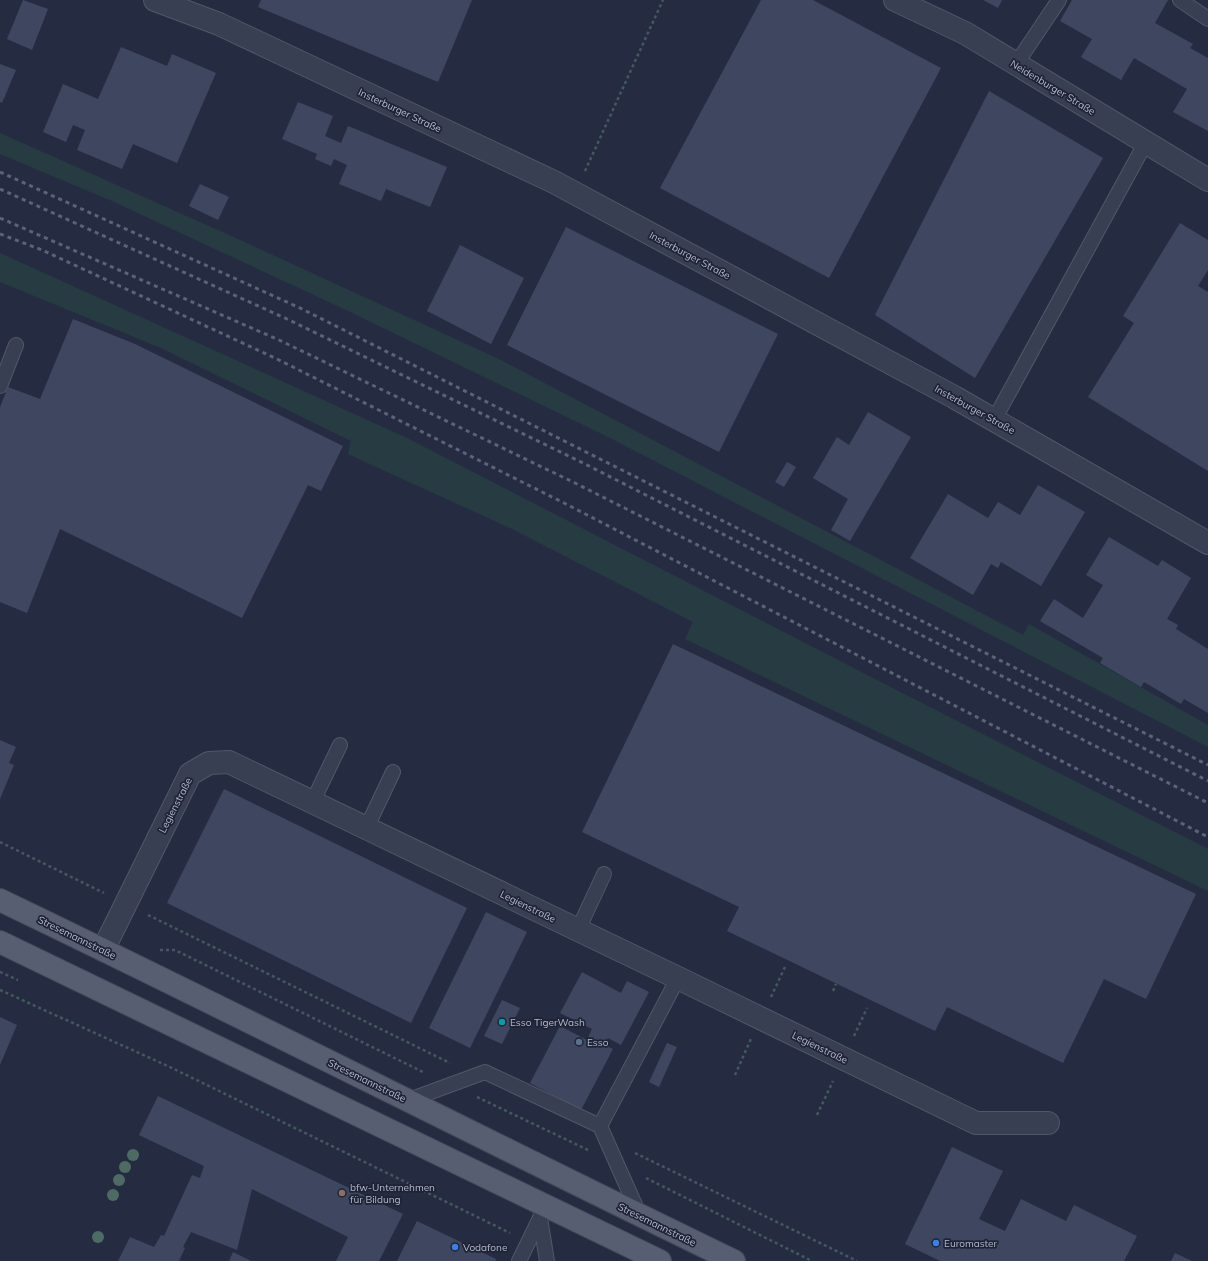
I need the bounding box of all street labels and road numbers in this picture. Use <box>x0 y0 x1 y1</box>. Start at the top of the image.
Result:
street label: Neidenburger Straße <box>1008 57 1098 118</box>
street label: Insterburger Straße <box>356 86 443 135</box>
street label: Insterburger Straße <box>647 229 733 282</box>
street label: Insterburger Straße <box>932 382 1017 437</box>
street label: Legienstraße <box>156 775 195 835</box>
street label: Legienstraße <box>498 887 558 926</box>
street label: Stresemannstraße <box>36 913 118 962</box>
street label: Legienstraße <box>790 1028 850 1067</box>
street label: Stresemannstraße <box>326 1056 408 1105</box>
street label: Stresemannstraße <box>616 1200 698 1249</box>

